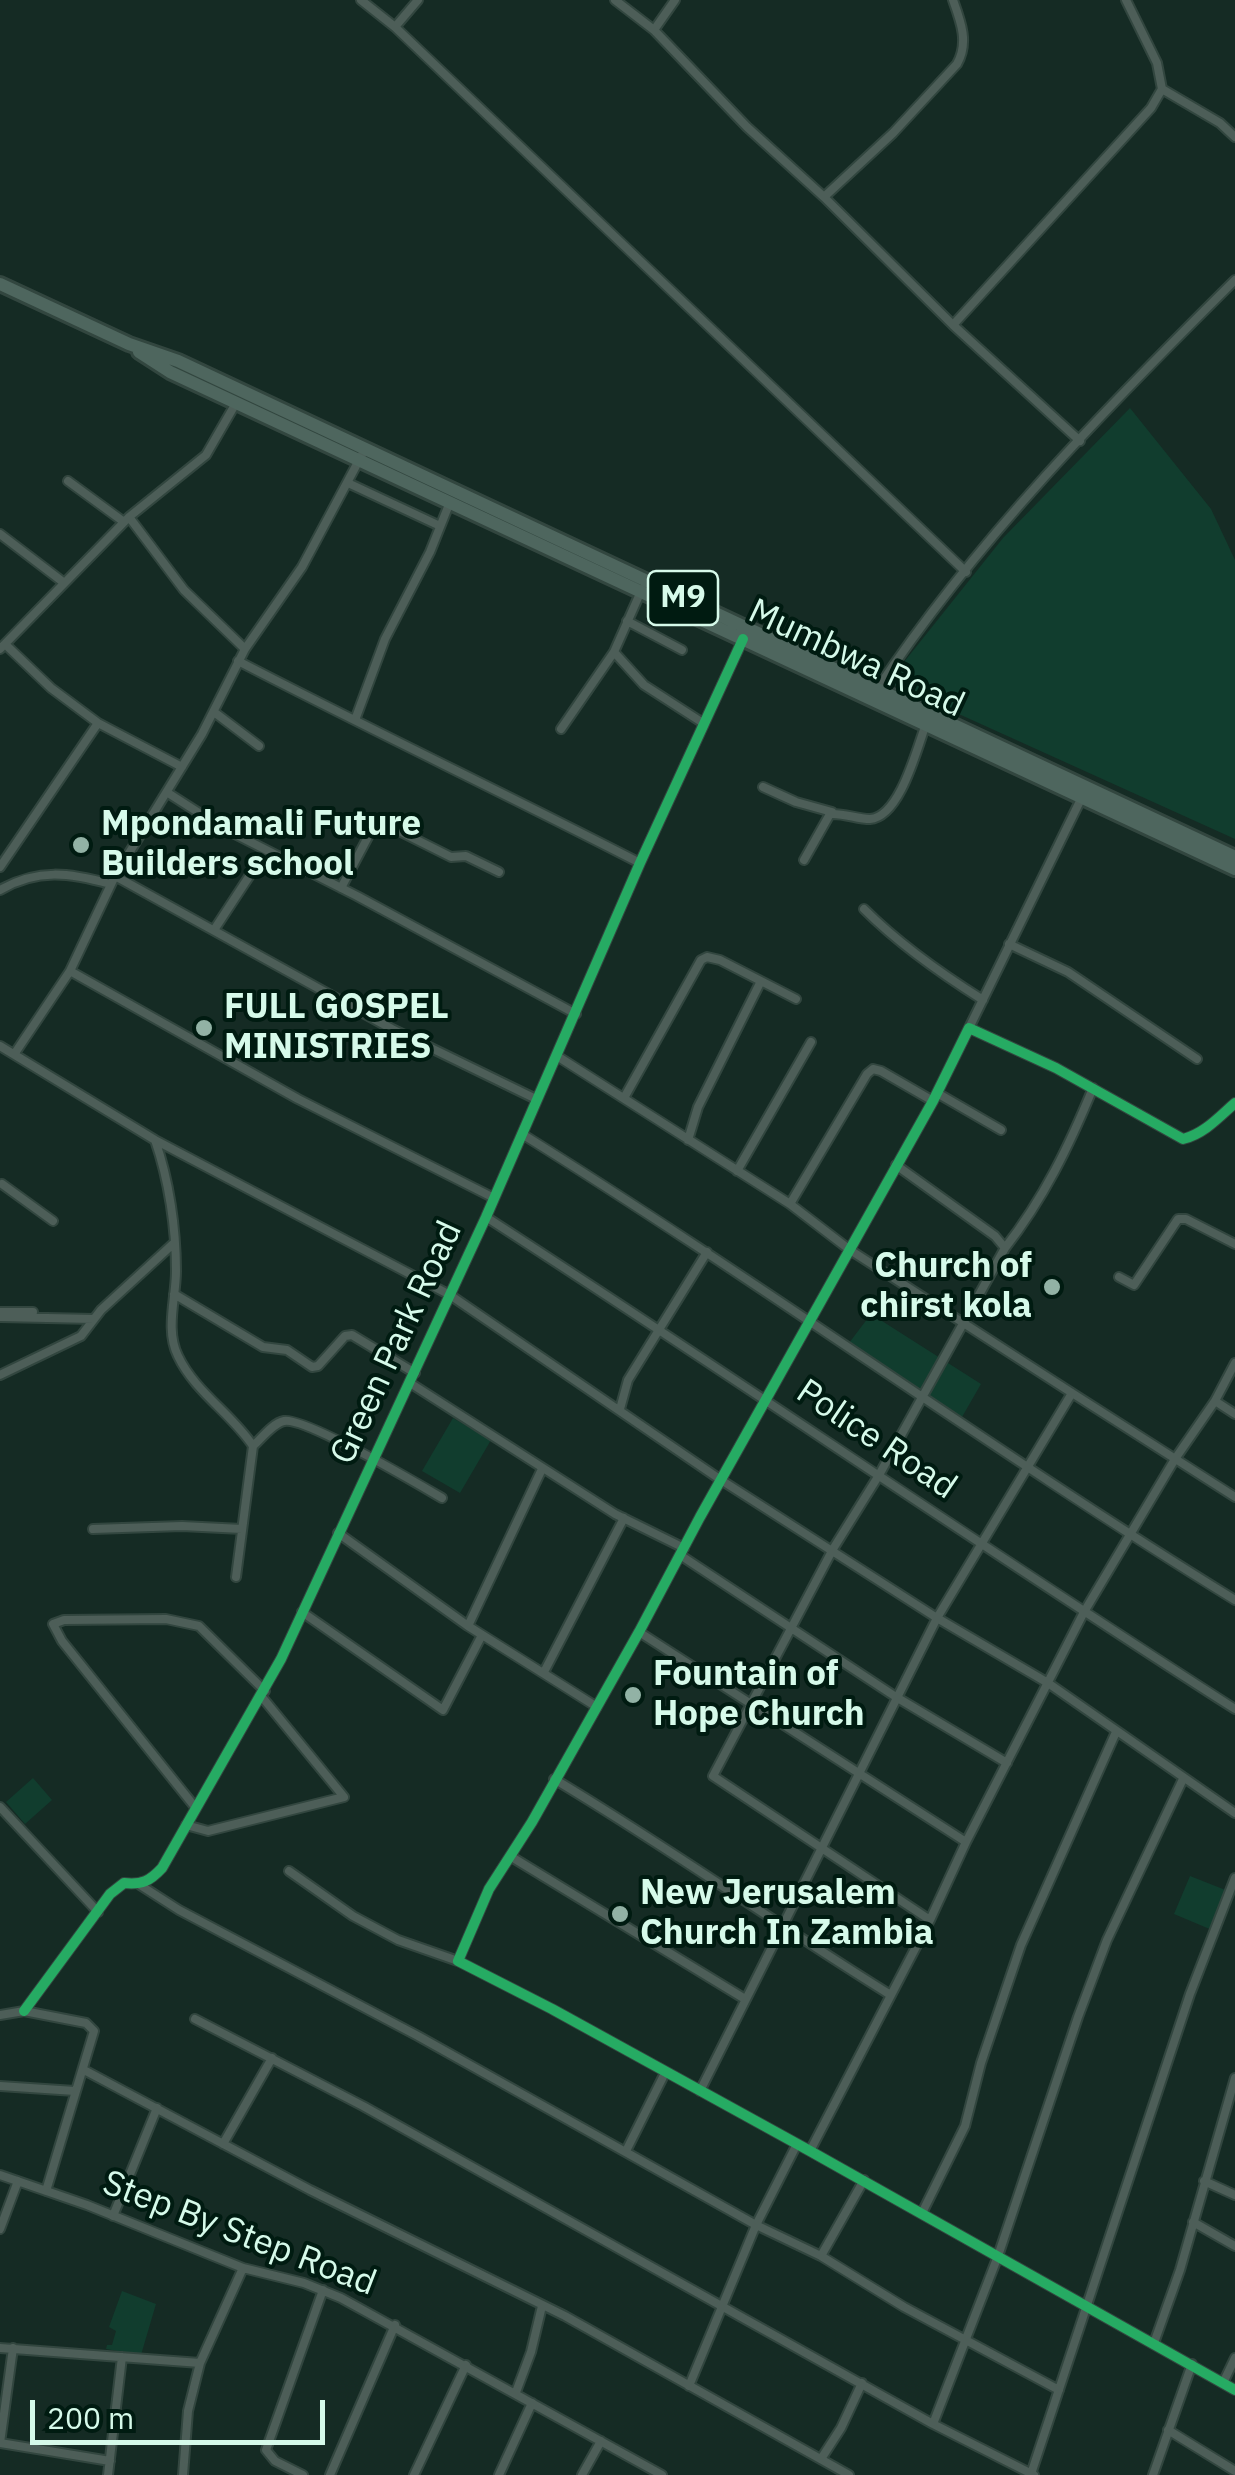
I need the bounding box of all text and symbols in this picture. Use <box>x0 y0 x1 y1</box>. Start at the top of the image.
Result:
road number: M9 <box>648 571 718 625</box>
street label: Mumbwa Road <box>742 591 970 727</box>
place label: Mpondamali Future Builders school <box>101 804 421 886</box>
marker: Mpondamali Future Builders school <box>70 834 92 856</box>
place label: FULL GOSPEL MINISTRIES <box>224 987 449 1069</box>
marker: FULL GOSPEL MINISTRIES <box>193 1017 215 1039</box>
street label: Green Park Road <box>322 1215 472 1471</box>
place label: Church of chirst kola <box>860 1246 1032 1328</box>
marker: Church of chirst kola <box>1041 1276 1063 1298</box>
street label: Police Road <box>788 1371 964 1509</box>
place label: Fountain of Hope Church <box>653 1654 865 1736</box>
marker: Fountain of Hope Church <box>622 1684 644 1706</box>
place label: New Jerusalem Church In Zambia <box>640 1873 934 1955</box>
marker: New Jerusalem Church In Zambia <box>609 1903 631 1925</box>
street label: Step By Step Road <box>96 2163 382 2305</box>
scale bar <box>35 2380 330 2442</box>
text: 200 m <box>47 2398 134 2437</box>

